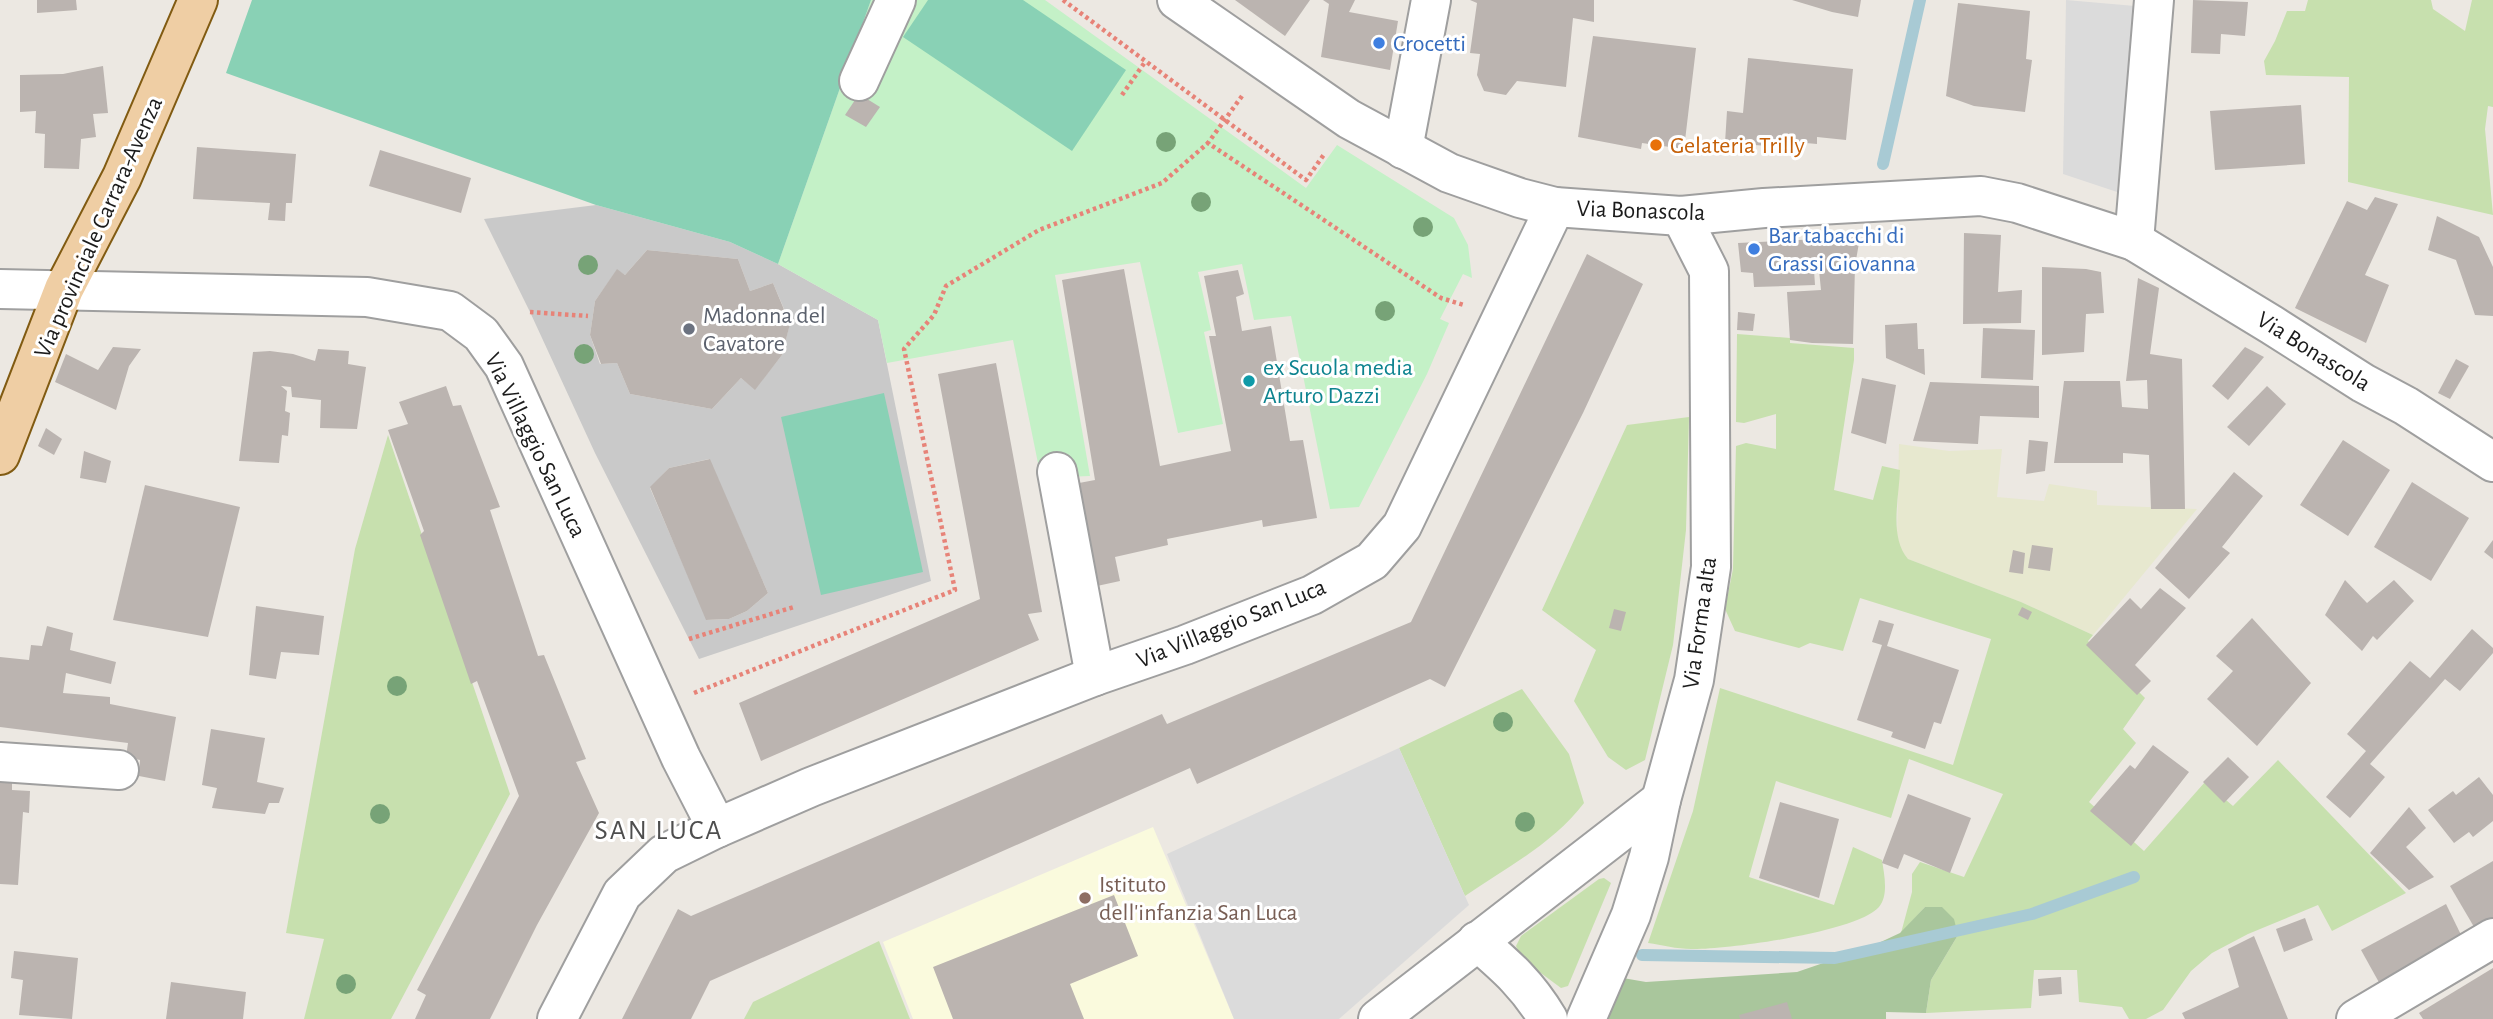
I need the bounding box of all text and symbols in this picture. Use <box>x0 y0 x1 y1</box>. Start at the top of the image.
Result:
place label: Crocetti <box>1393 32 1466 56</box>
marker: Crocetti <box>1371 35 1387 51</box>
street label: Via provinciale Carrara-Avenza <box>30 93 167 361</box>
place label: Gelateria Trilly <box>1670 134 1805 158</box>
marker: Gelateria Trilly <box>1648 137 1664 153</box>
street label: Via Bonascola <box>1576 197 1706 225</box>
place label: Bar tabacchi di Grassi Giovanna <box>1768 224 1916 276</box>
marker: Bar tabacchi di Grassi Giovanna <box>1746 241 1762 257</box>
place label: Madonna del Cavatore <box>703 304 826 356</box>
street label: Via Bonascola <box>2252 307 2375 396</box>
marker: Madonna del Cavatore <box>681 321 697 337</box>
street label: Via Villaggio San Luca <box>480 349 590 541</box>
place label: ex Scuola media Arturo Dazzi <box>1263 356 1413 408</box>
marker: ex Scuola media Arturo Dazzi <box>1241 373 1257 389</box>
street label: Via Forma alta <box>1679 555 1721 691</box>
street label: Via Villaggio San Luca <box>1133 575 1329 673</box>
district label: SAN LUCA <box>594 817 724 845</box>
place label: Istituto dell'infanzia San Luca <box>1099 873 1298 925</box>
marker: Istituto dell'infanzia San Luca <box>1077 890 1093 906</box>

